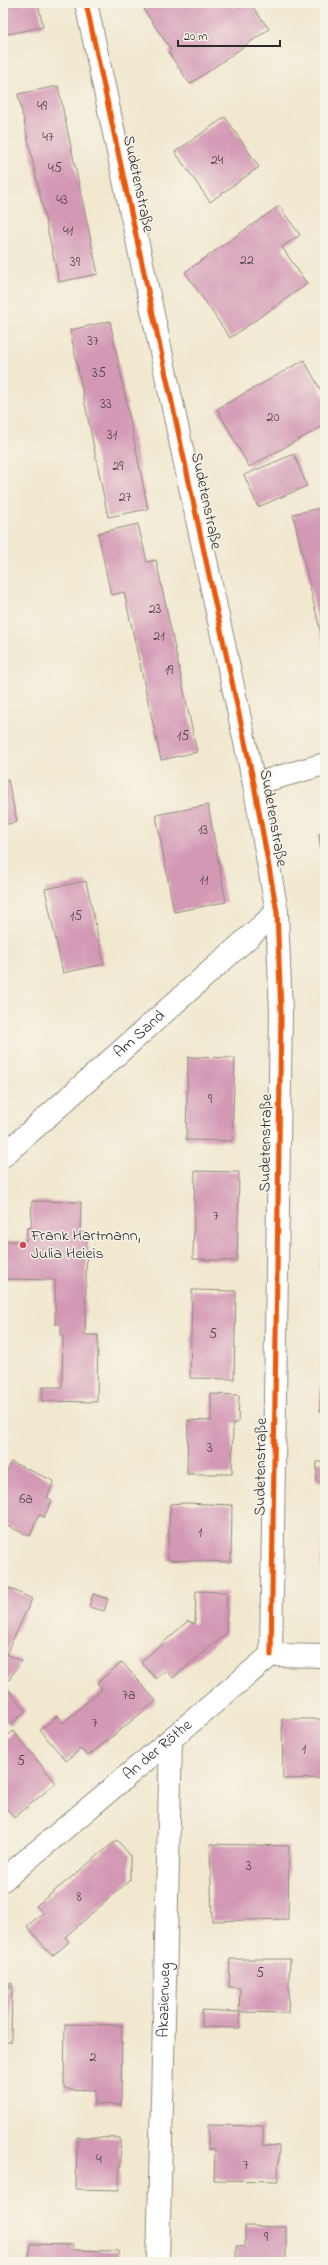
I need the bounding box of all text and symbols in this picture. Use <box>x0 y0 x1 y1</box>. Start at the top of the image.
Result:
scale bar <box>178 22 280 48</box>
text: 20 m <box>184 28 207 46</box>
house number: 49 <box>37 96 48 117</box>
house number: 47 <box>42 127 54 148</box>
street label: Sudetenstraße <box>116 133 160 236</box>
house number: 24 <box>211 150 224 171</box>
house number: 45 <box>48 158 62 179</box>
house number: 43 <box>56 190 68 211</box>
house number: 41 <box>63 221 74 242</box>
house number: 22 <box>240 250 254 271</box>
house number: 39 <box>70 252 81 273</box>
house number: 37 <box>87 331 99 352</box>
house number: 35 <box>92 363 106 384</box>
house number: 33 <box>100 394 112 415</box>
house number: 20 <box>266 407 280 428</box>
house number: 31 <box>107 425 118 446</box>
street label: Sudetenstraße <box>184 450 228 553</box>
house number: 29 <box>112 456 124 477</box>
house number: 27 <box>119 487 132 508</box>
house number: 23 <box>149 599 162 620</box>
house number: 21 <box>153 626 165 647</box>
house number: 19 <box>165 660 174 681</box>
house number: 15 <box>177 726 189 747</box>
street label: Sudetenstraße <box>253 767 294 869</box>
house number: 13 <box>198 820 208 841</box>
house number: 11 <box>200 870 209 891</box>
house number: 15 <box>70 906 82 927</box>
street label: Am Sand <box>108 1005 171 1064</box>
house number: 9 <box>208 1089 213 1110</box>
street label: Sudetenstraße <box>253 1093 279 1193</box>
house number: 7 <box>213 1206 219 1227</box>
place label: Frank Hartmann, Julia Heieis <box>30 1224 141 1266</box>
marker: Frank Hartmann, Julia Heieis <box>18 1240 28 1250</box>
house number: 5 <box>209 1324 217 1345</box>
street label: Sudetenstraße <box>248 1417 274 1517</box>
house number: 3 <box>207 1438 213 1459</box>
house number: 6a <box>19 1489 33 1510</box>
house number: 1 <box>198 1522 203 1543</box>
house number: 7a <box>122 1685 136 1706</box>
house number: 7 <box>92 1713 98 1734</box>
street label: An der Röthe <box>118 1713 198 1786</box>
house number: 1 <box>302 1739 307 1760</box>
house number: 5 <box>17 1751 25 1772</box>
house number: 3 <box>246 1856 252 1877</box>
house number: 8 <box>76 1887 82 1908</box>
street label: Akazienweg <box>152 1962 177 2038</box>
house number: 5 <box>256 1963 264 1984</box>
house number: 2 <box>90 2047 97 2068</box>
house number: 4 <box>96 2149 102 2170</box>
house number: 7 <box>243 2155 249 2176</box>
house number: 9 <box>264 2227 269 2248</box>

